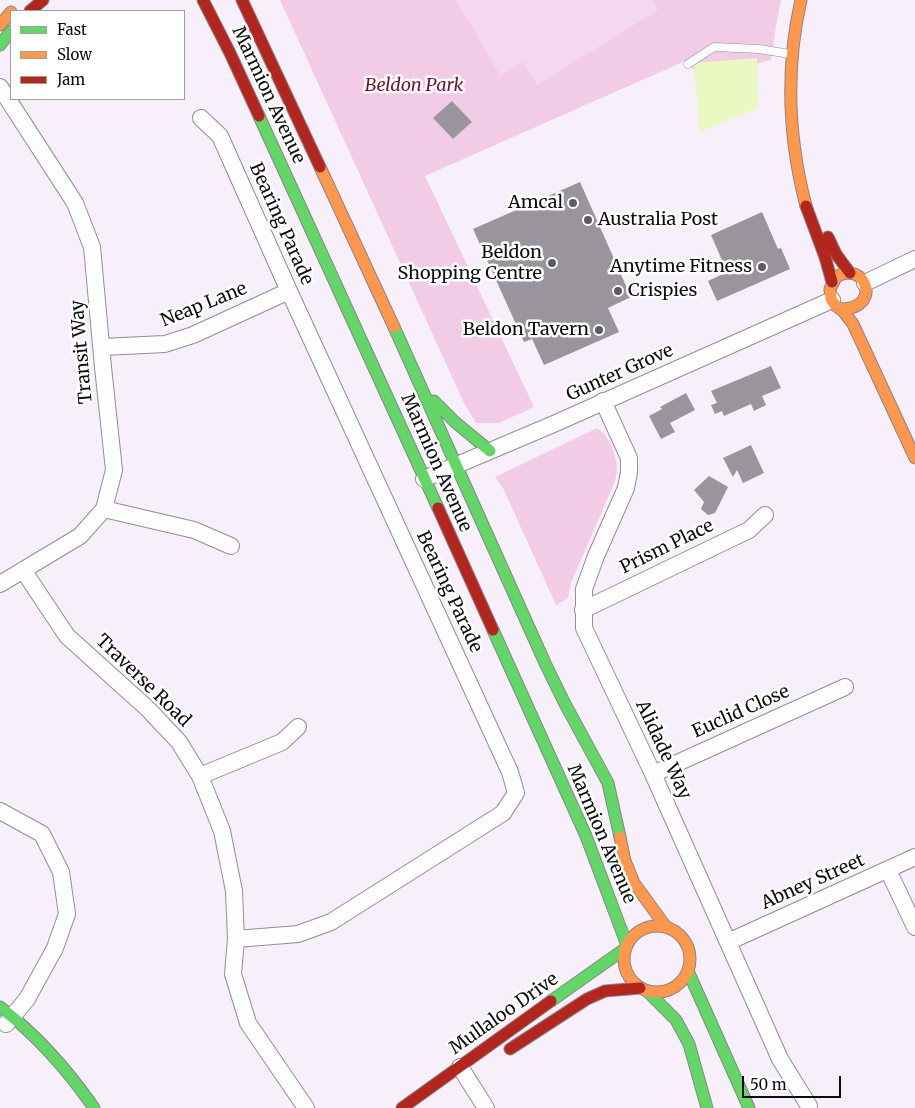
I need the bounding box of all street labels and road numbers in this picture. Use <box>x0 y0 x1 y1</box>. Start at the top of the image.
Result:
street label: Marmion Avenue <box>227 23 309 167</box>
street label: Bearing Parade <box>244 160 318 288</box>
street label: Neap Lane <box>158 278 250 332</box>
street label: Transit Way <box>67 299 97 405</box>
street label: Gunter Grove <box>563 340 677 406</box>
street label: Marmion Avenue <box>396 391 476 535</box>
street label: Prism Place <box>617 515 717 579</box>
street label: Bearing Parade <box>411 528 487 656</box>
street label: Traverse Road <box>91 630 195 732</box>
street label: Euclid Close <box>689 681 793 743</box>
street label: Alidade Way <box>631 697 695 803</box>
street label: Marmion Avenue <box>562 761 640 907</box>
street label: Abney Street <box>758 850 868 914</box>
street label: Mullaloo Drive <box>446 969 562 1059</box>

